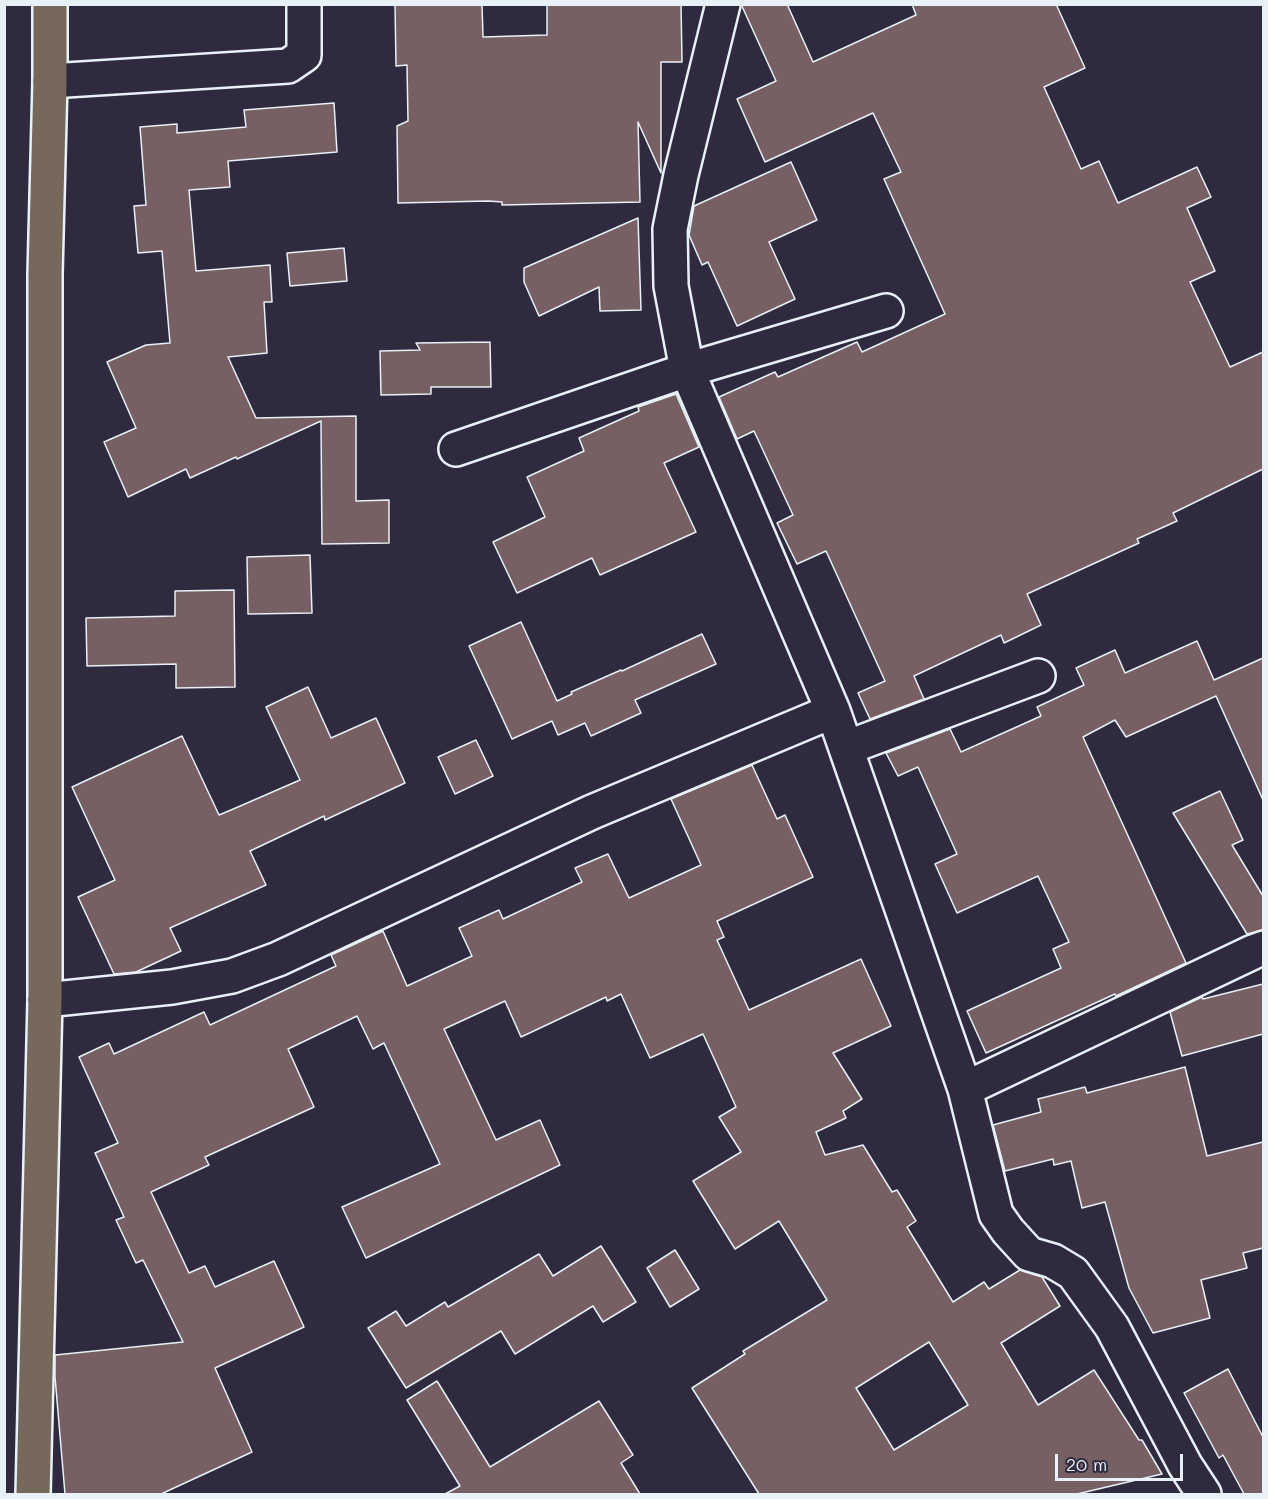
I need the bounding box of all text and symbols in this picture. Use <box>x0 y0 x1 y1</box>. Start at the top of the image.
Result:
scale bar <box>1058 1442 1186 1480</box>
text: 20 m <box>1066 1452 1107 1476</box>

